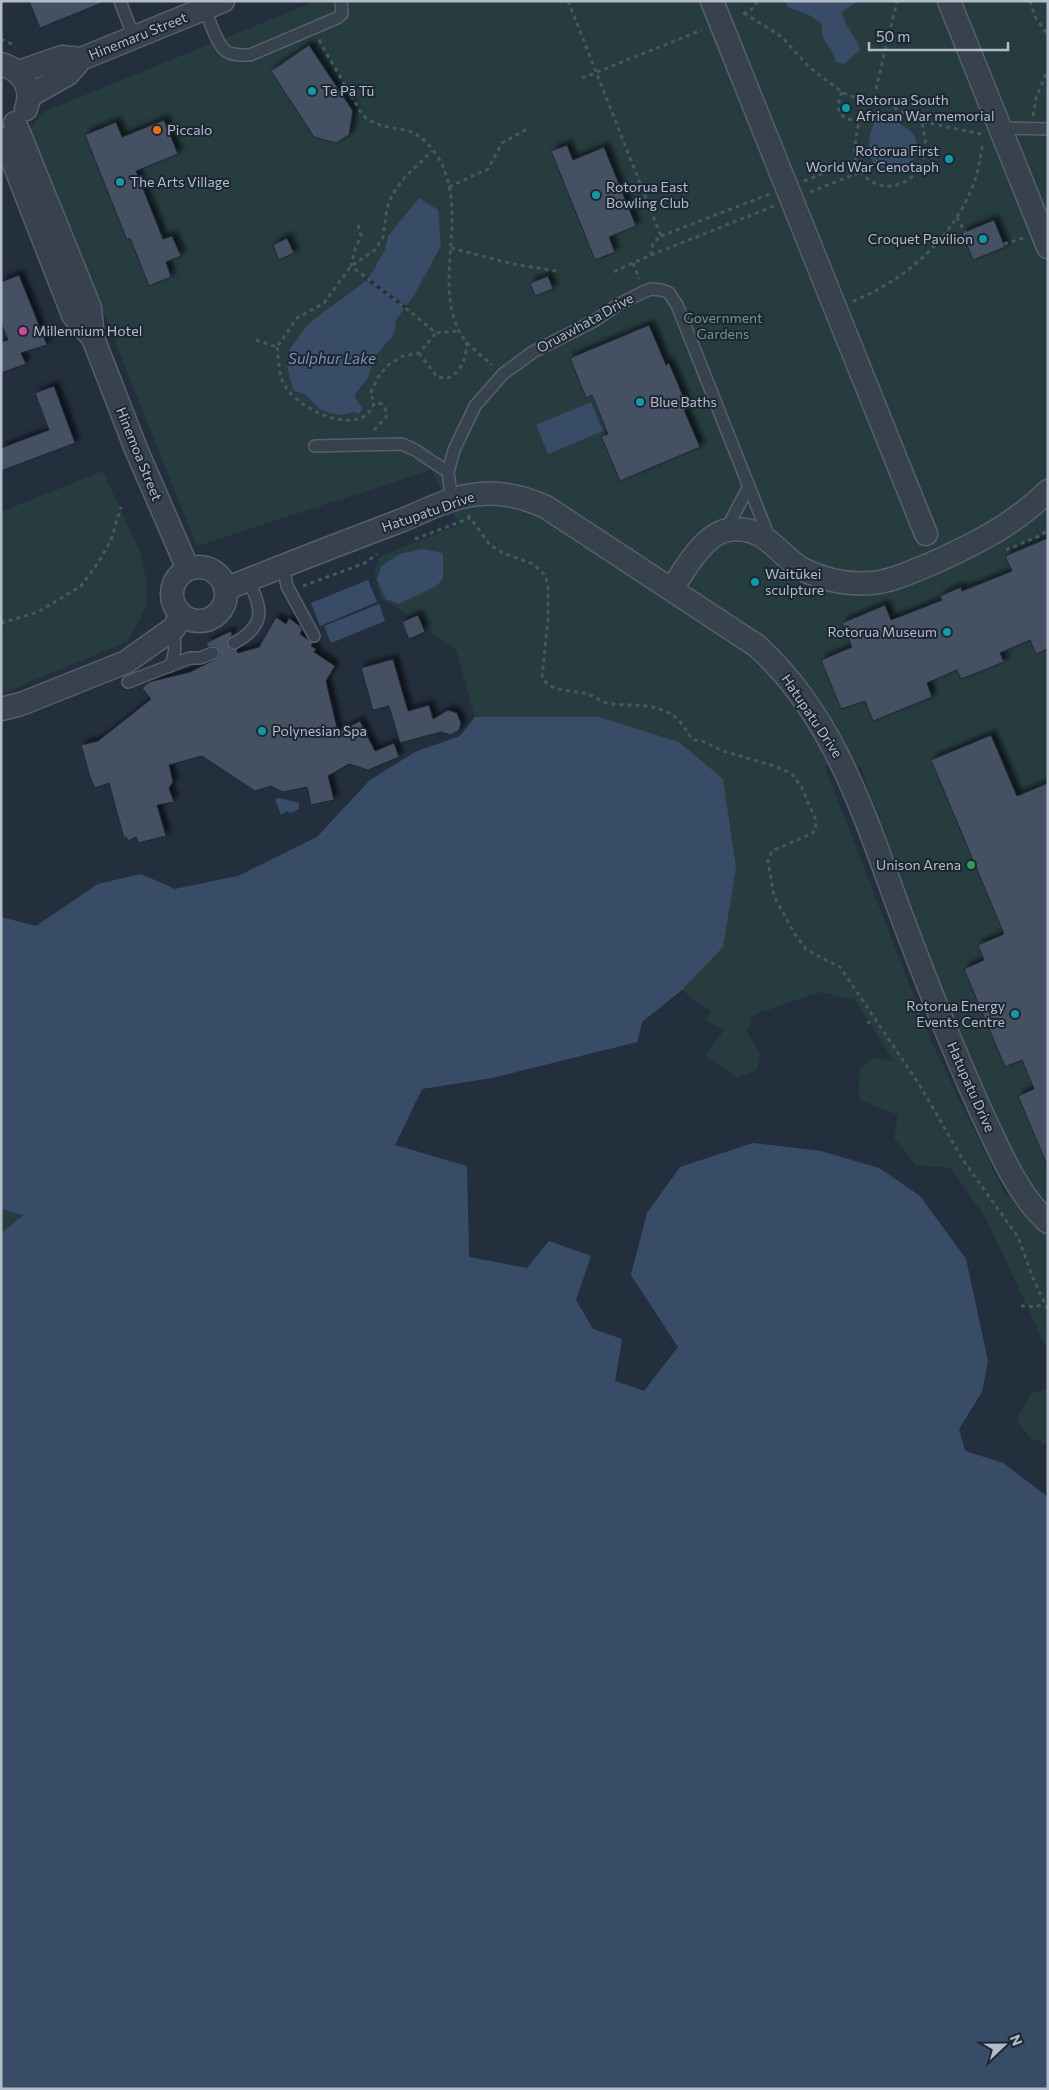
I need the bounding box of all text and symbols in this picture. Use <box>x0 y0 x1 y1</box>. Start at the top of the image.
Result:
street label: Hinemaru Street <box>86 8 190 63</box>
scale bar <box>869 20 1008 52</box>
text: 50 m <box>876 27 910 45</box>
place label: Te Pā Tū <box>322 82 374 99</box>
marker: Te Pā Tū <box>306 85 318 97</box>
place label: Rotorua South African War memorial <box>856 91 994 124</box>
marker: Rotorua South African War memorial <box>840 102 852 114</box>
place label: Piccalo <box>167 121 212 138</box>
marker: Piccalo <box>151 124 163 136</box>
place label: Rotorua First World War Cenotaph <box>806 142 939 175</box>
marker: Rotorua First World War Cenotaph <box>943 153 955 165</box>
place label: The Arts Village <box>130 173 230 190</box>
marker: The Arts Village <box>114 176 126 188</box>
place label: Rotorua East Bowling Club <box>606 178 689 211</box>
marker: Rotorua East Bowling Club <box>590 189 602 201</box>
place label: Croquet Pavilion <box>868 230 973 247</box>
marker: Croquet Pavilion <box>977 233 989 245</box>
street label: Oruawhata Drive <box>533 289 636 356</box>
park label: Government Gardens <box>683 309 763 342</box>
place label: Millennium Hotel <box>33 322 142 339</box>
marker: Millennium Hotel <box>17 325 29 337</box>
water label: Sulphur Lake <box>288 349 376 367</box>
place label: Blue Baths <box>650 393 717 410</box>
marker: Blue Baths <box>634 396 646 408</box>
street label: Hinemoa Street <box>113 404 166 503</box>
street label: Hatupatu Drive <box>379 488 476 535</box>
place label: Waitūkei sculpture <box>765 565 824 598</box>
marker: Waitūkei sculpture <box>749 576 761 588</box>
place label: Rotorua Museum <box>827 623 937 640</box>
marker: Rotorua Museum <box>941 626 953 638</box>
street label: Hatupatu Drive <box>778 671 847 761</box>
place label: Polynesian Spa <box>272 722 367 739</box>
marker: Polynesian Spa <box>256 725 268 737</box>
place label: Unison Arena <box>876 856 961 873</box>
marker: Unison Arena <box>965 859 977 871</box>
place label: Rotorua Energy Events Centre <box>906 997 1005 1030</box>
marker: Rotorua Energy Events Centre <box>1009 1008 1021 1020</box>
street label: Hatupatu Drive <box>944 1039 999 1135</box>
north arrow <box>979 2020 1029 2070</box>
text: N <box>1007 2032 1026 2048</box>

